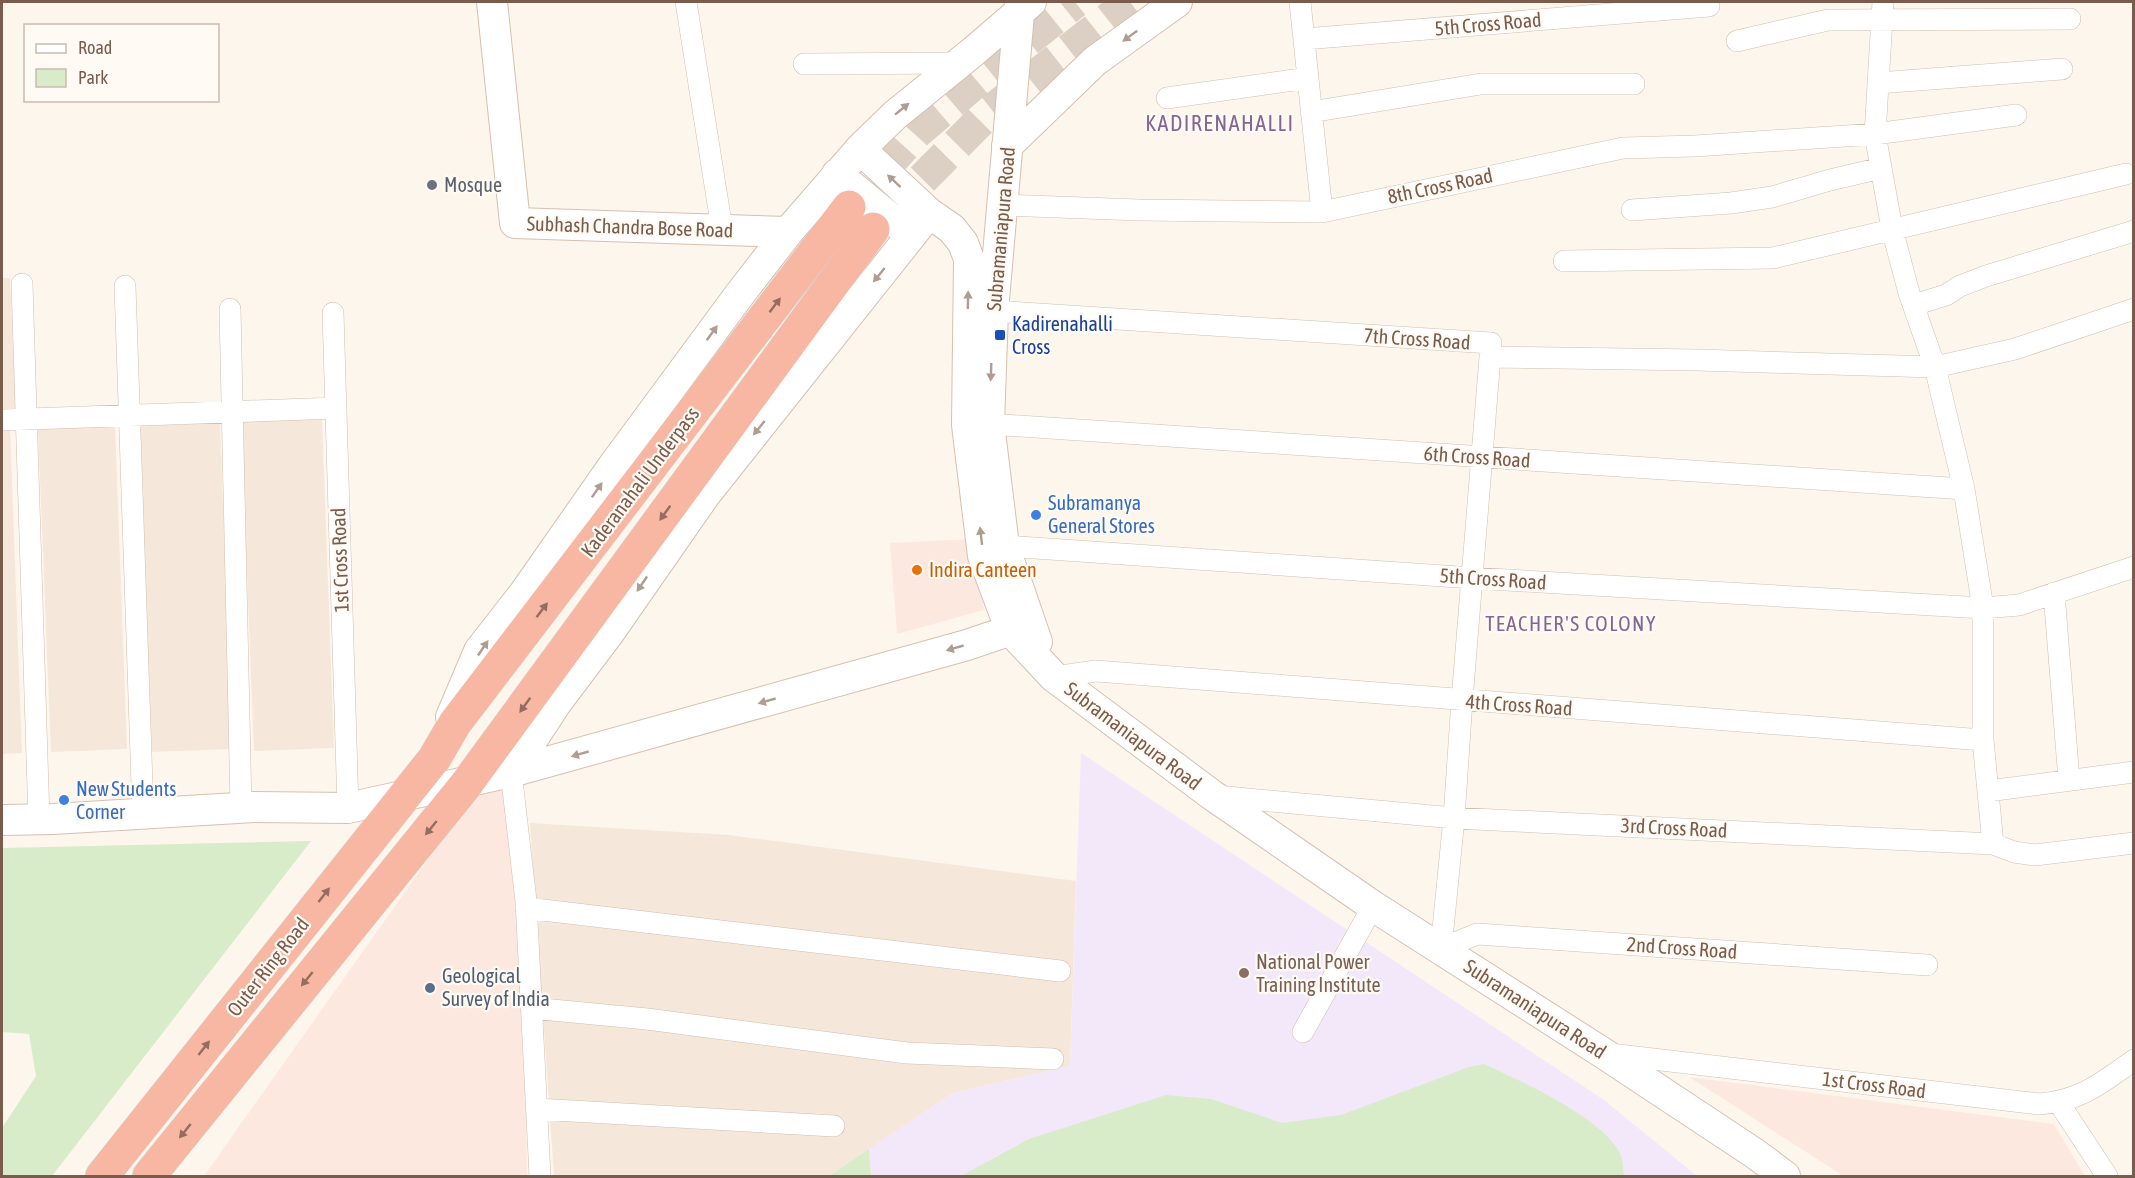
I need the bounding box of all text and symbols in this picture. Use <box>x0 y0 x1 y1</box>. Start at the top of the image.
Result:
street label: 5th Cross Road <box>1434 7 1542 40</box>
legend <box>24 24 219 102</box>
one-way arrow <box>1122 30 1138 42</box>
text: Road <box>78 37 112 58</box>
text: Park <box>78 67 108 88</box>
one-way arrow <box>894 102 910 115</box>
district label: KADIRENAHALLI <box>1145 110 1295 136</box>
street label: Subramaniapura Road <box>982 146 1019 312</box>
street label: 8th Cross Road <box>1385 163 1495 208</box>
place label: Mosque <box>444 173 502 196</box>
one-way arrow <box>887 175 902 188</box>
marker: Mosque <box>425 178 439 192</box>
street label: Subhash Chandra Bose Road <box>526 211 734 242</box>
one-way arrow <box>873 267 886 282</box>
one-way arrow <box>963 290 973 309</box>
one-way arrow <box>769 297 781 313</box>
place label: Kadirenahalli Cross <box>1012 312 1113 358</box>
street label: 7th Cross Road <box>1363 323 1471 354</box>
one-way arrow <box>706 325 718 341</box>
marker: Kadirenahalli Cross <box>993 328 1007 342</box>
one-way arrow <box>987 362 996 381</box>
street label: Kaderanahali Underpass <box>576 402 703 561</box>
one-way arrow <box>753 421 765 436</box>
street label: 6th Cross Road <box>1423 441 1531 472</box>
one-way arrow <box>591 482 603 498</box>
place label: Subramanya General Stores <box>1048 491 1155 537</box>
one-way arrow <box>659 505 671 521</box>
street label: 1st Cross Road <box>326 507 353 613</box>
marker: Subramanya General Stores <box>1029 508 1043 522</box>
one-way arrow <box>976 526 985 545</box>
place label: Indira Canteen <box>929 558 1037 581</box>
marker: Indira Canteen <box>910 563 924 577</box>
street label: 5th Cross Road <box>1439 563 1547 594</box>
one-way arrow <box>636 576 648 592</box>
one-way arrow <box>535 602 547 617</box>
district label: TEACHER'S COLONY <box>1485 611 1657 635</box>
one-way arrow <box>477 640 489 656</box>
one-way arrow <box>946 644 964 654</box>
street label: Subramaniapura Road <box>1061 677 1206 794</box>
street label: 4th Cross Road <box>1465 689 1573 720</box>
one-way arrow <box>519 696 531 712</box>
one-way arrow <box>758 697 776 706</box>
one-way arrow <box>571 750 589 759</box>
place label: New Students Corner <box>76 777 176 823</box>
marker: New Students Corner <box>57 793 71 807</box>
street label: 3rd Cross Road <box>1620 813 1728 842</box>
one-way arrow <box>424 820 437 836</box>
one-way arrow <box>318 887 331 903</box>
street label: Outer Ring Road <box>222 913 313 1020</box>
street label: 2nd Cross Road <box>1626 932 1738 963</box>
place label: National Power Training Institute <box>1256 950 1381 996</box>
street label: Subramaniapura Road <box>1460 954 1611 1063</box>
place label: Geological Survey of India <box>442 964 550 1010</box>
marker: National Power Training Institute <box>1237 966 1251 980</box>
one-way arrow <box>302 971 314 986</box>
marker: Geological Survey of India <box>423 981 437 995</box>
one-way arrow <box>197 1040 210 1056</box>
street label: 1st Cross Road <box>1821 1067 1927 1102</box>
one-way arrow <box>179 1123 192 1139</box>

